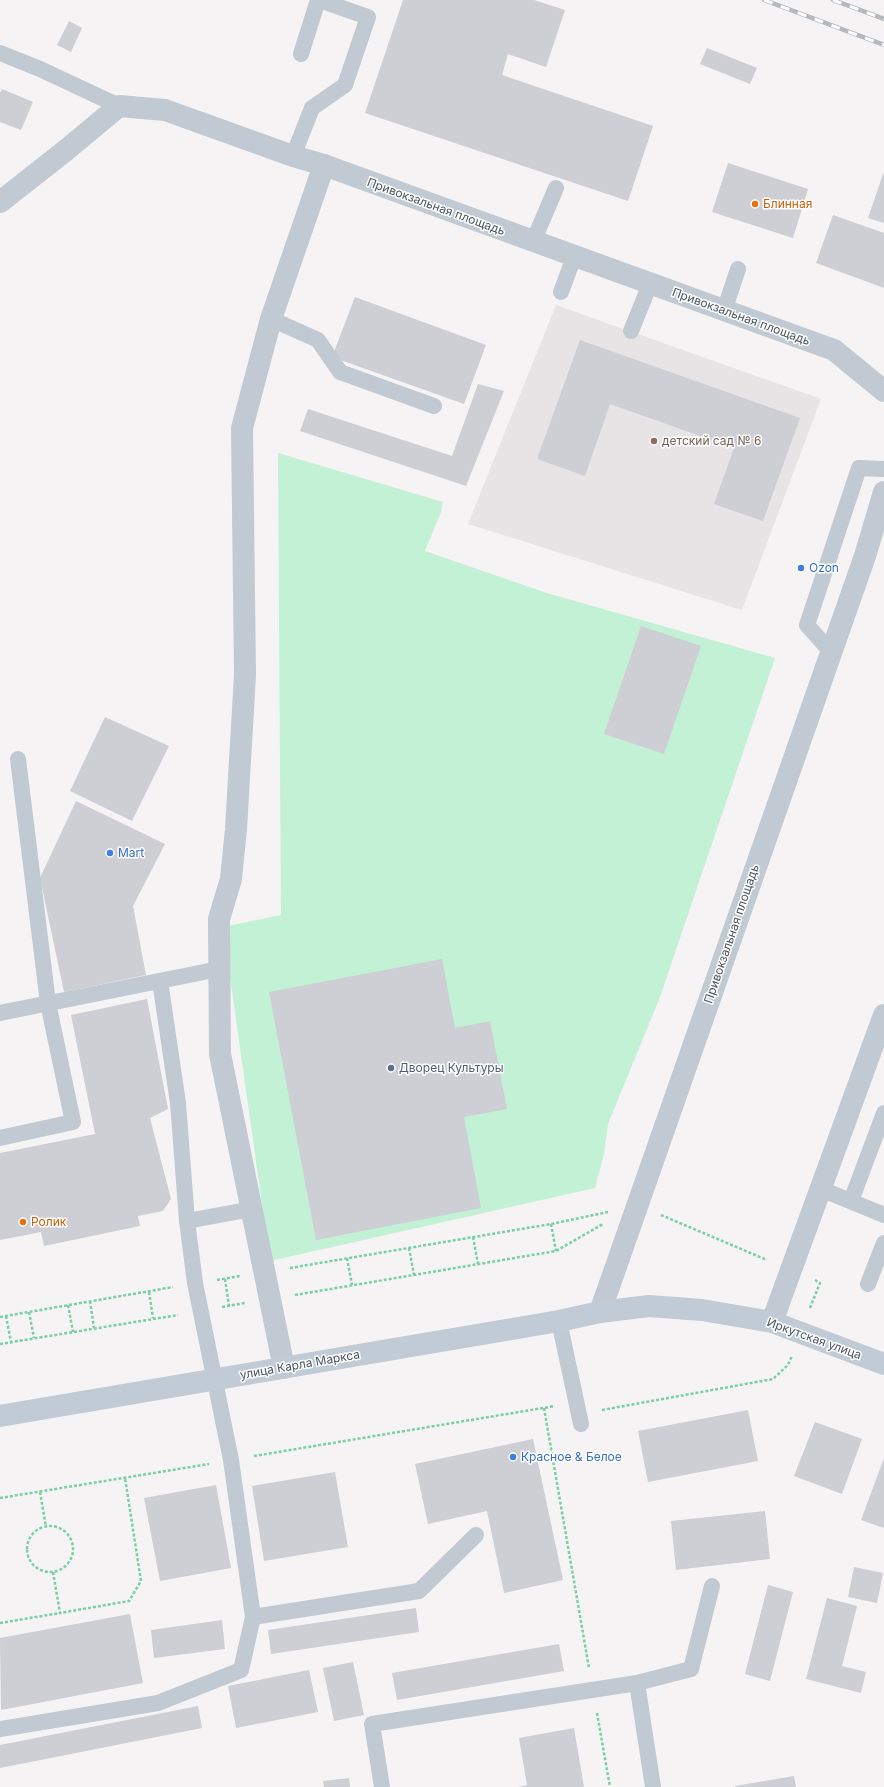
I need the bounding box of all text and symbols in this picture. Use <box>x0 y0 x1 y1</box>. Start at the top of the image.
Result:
street label: Привокзальная площадь <box>365 175 507 239</box>
place label: Блинная <box>763 197 812 211</box>
marker: Блинная <box>750 199 760 209</box>
street label: Привокзальная площадь <box>670 285 812 349</box>
place label: детский сад № 6 <box>662 434 761 448</box>
marker: детский сад № 6 <box>649 436 659 446</box>
place label: Ozon <box>809 561 839 575</box>
marker: Ozon <box>796 563 806 573</box>
place label: Mart <box>118 846 144 860</box>
marker: Mart <box>105 848 115 858</box>
street label: Привокзальная площадь <box>701 863 763 1005</box>
place label: Дворец Культуры <box>399 1061 504 1075</box>
marker: Дворец Культуры <box>386 1063 396 1073</box>
place label: Ролик <box>31 1215 66 1229</box>
marker: Ролик <box>18 1217 28 1227</box>
street label: Иркутская улица <box>765 1315 863 1363</box>
street label: улица Карла Маркса <box>239 1347 361 1383</box>
place label: Красное & Белое <box>521 1450 622 1464</box>
marker: Красное & Белое <box>508 1452 518 1462</box>

